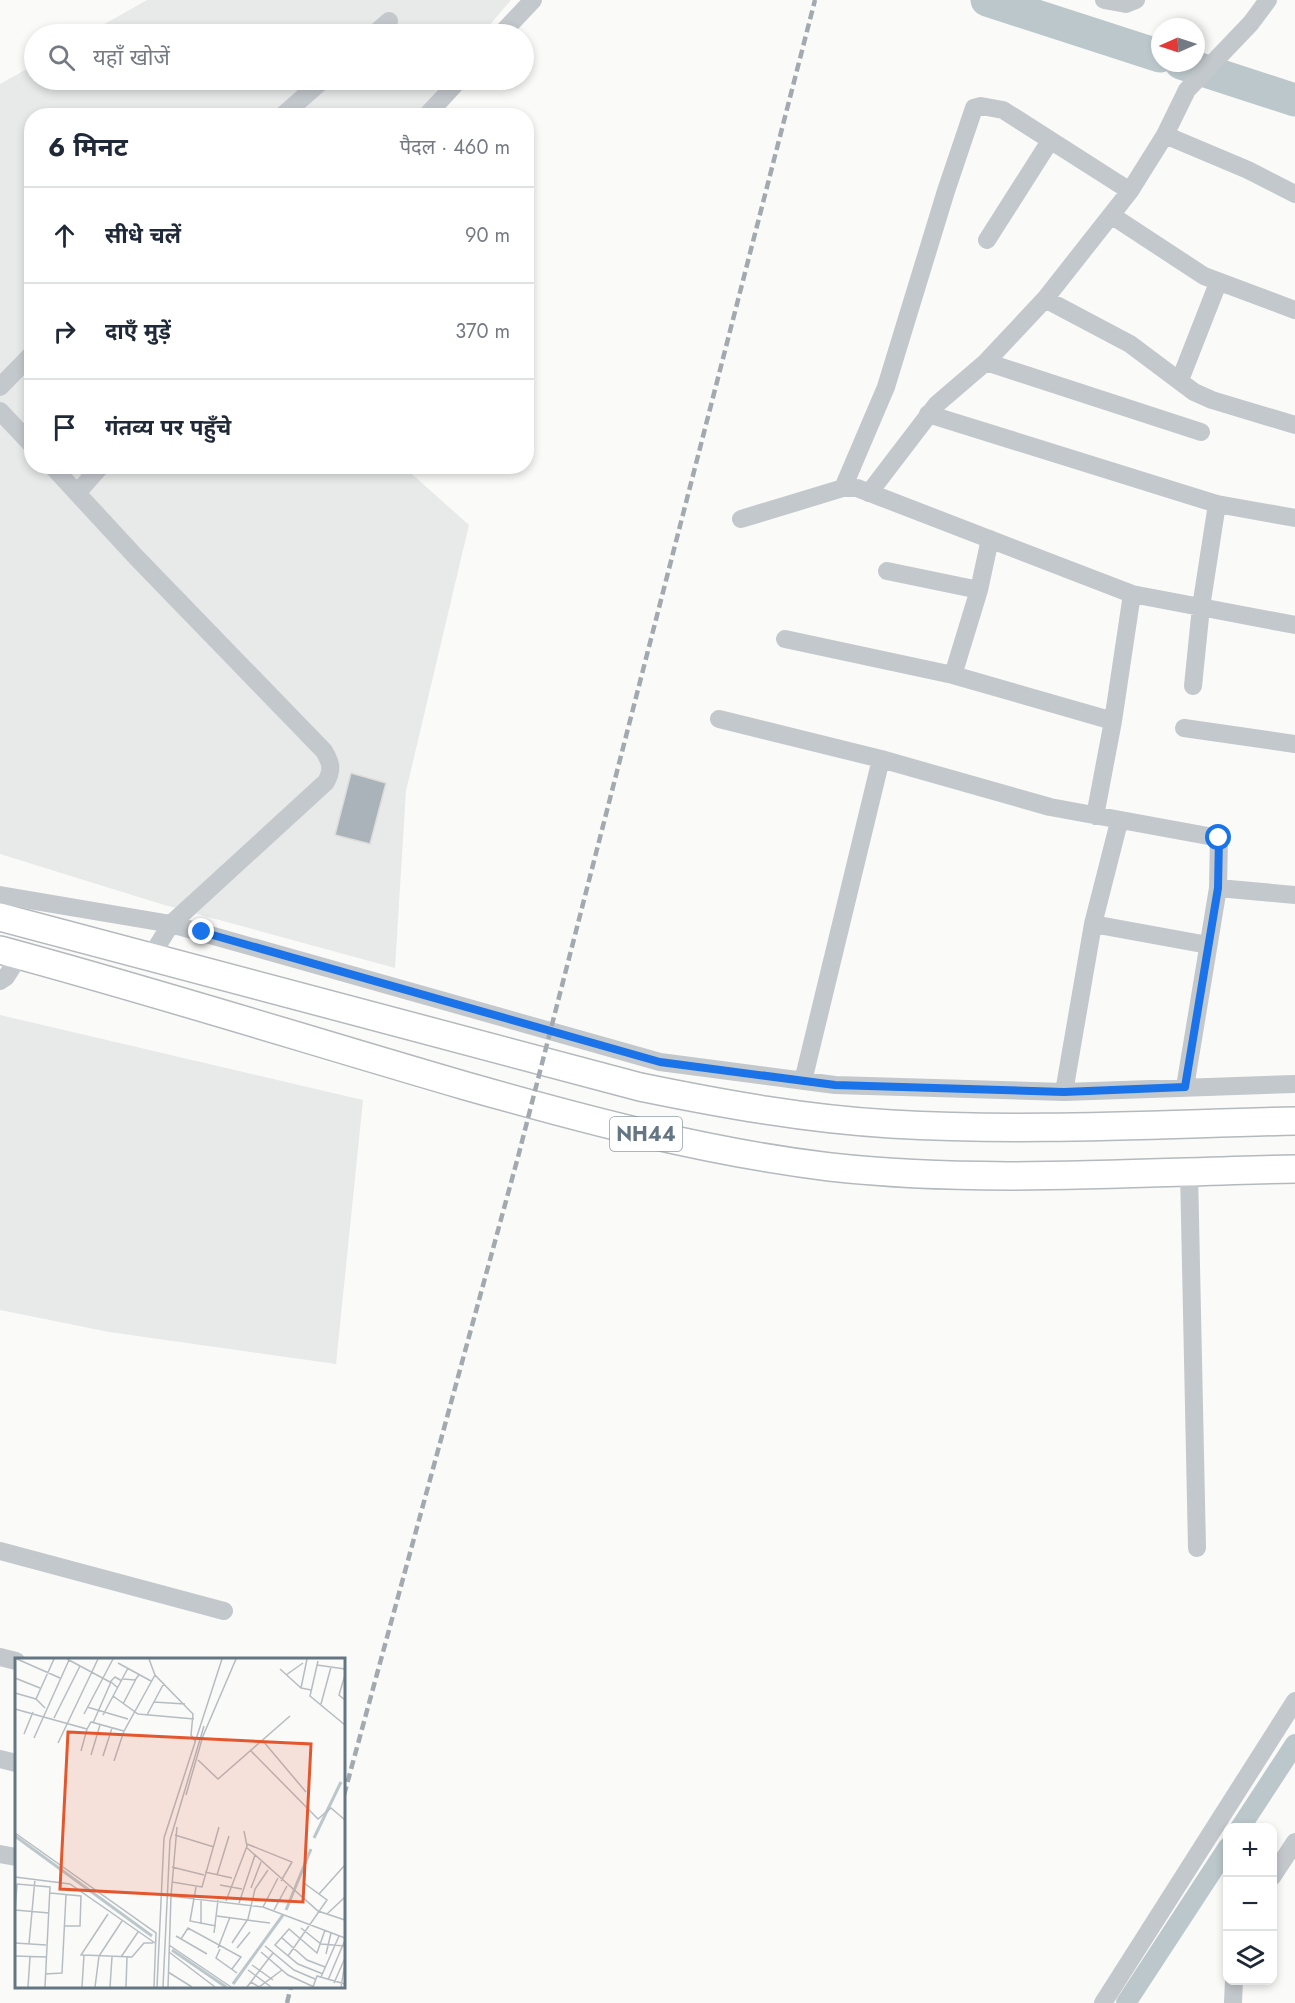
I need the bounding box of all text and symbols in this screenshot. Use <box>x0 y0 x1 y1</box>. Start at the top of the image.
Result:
north arrow <box>1151 18 1205 72</box>
search box <box>24 24 534 90</box>
icon: search <box>45 41 78 74</box>
text: यहाँ खोजें <box>93 41 170 73</box>
text: 6 मिनट <box>48 128 128 166</box>
text: पैदल · 460 m <box>400 133 510 162</box>
icon: ahead <box>48 219 81 252</box>
text: सीधे चलें <box>105 219 181 251</box>
text: 90 m <box>465 221 510 250</box>
icon: right <box>48 315 81 348</box>
text: दाएँ मुड़ें <box>105 315 171 347</box>
text: 370 m <box>455 317 510 346</box>
icon: arrive <box>48 411 81 444</box>
text: गंतव्य पर पहुँचे <box>105 411 231 443</box>
route start <box>1205 824 1231 850</box>
route end <box>188 918 214 944</box>
road number: NH44 <box>610 1117 682 1151</box>
inset map <box>15 1658 345 1988</box>
map controls <box>1223 1823 1277 1985</box>
button: + <box>1223 1823 1277 1877</box>
button: − <box>1223 1877 1277 1931</box>
button: layers <box>1223 1931 1277 1985</box>

